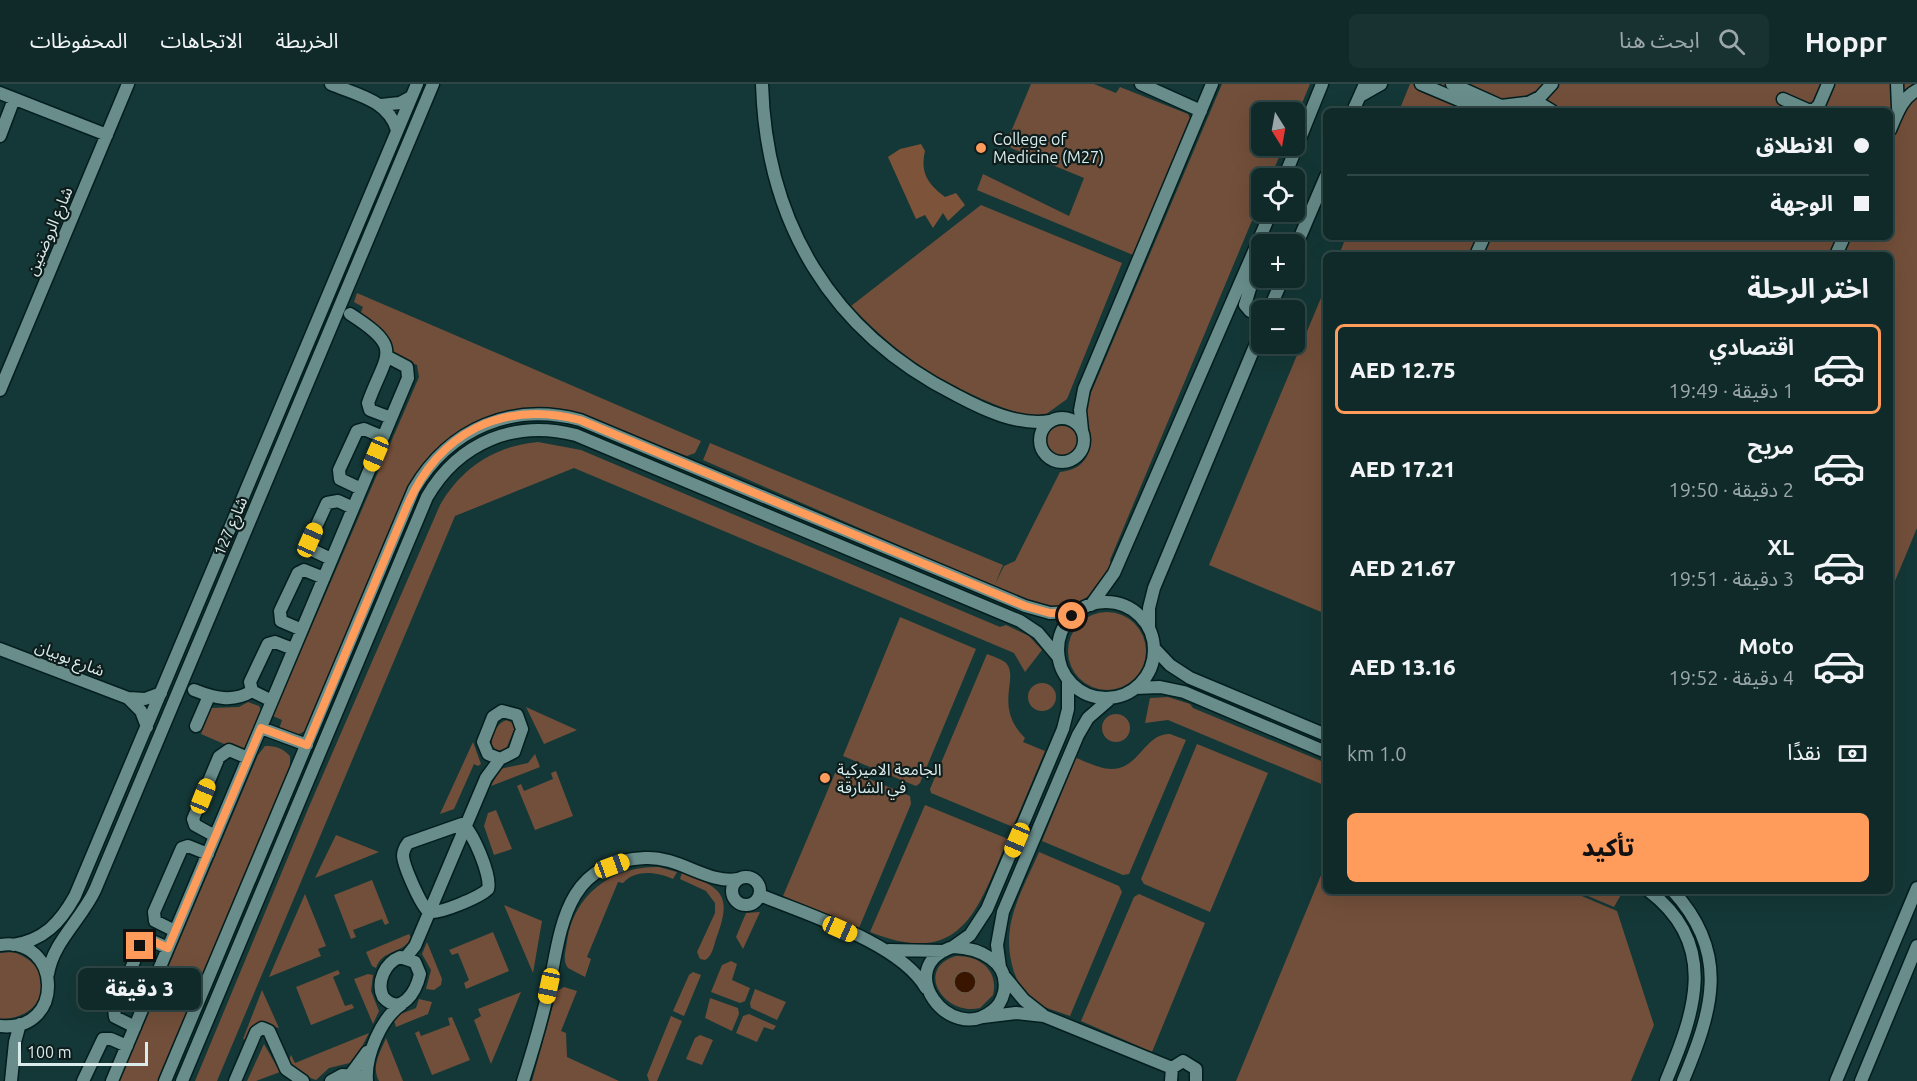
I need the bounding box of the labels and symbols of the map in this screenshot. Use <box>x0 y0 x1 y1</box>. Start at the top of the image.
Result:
north arrow <box>1251 102 1305 156</box>
place label: College of Medicine (M27) <box>993 130 1104 167</box>
marker: College of Medicine (M27) <box>974 141 988 155</box>
street label: شارع الروضتين <box>22 184 79 280</box>
car <box>361 434 391 474</box>
street label: شارع 127 <box>210 494 254 560</box>
car <box>294 520 326 560</box>
route start <box>1058 602 1085 629</box>
street label: شارع بوبيان <box>31 637 107 683</box>
place label: الجامعة الاميركية في الشارقة <box>837 760 942 800</box>
marker: الجامعة الاميركية في الشارقة <box>818 771 832 785</box>
car <box>188 776 218 816</box>
car <box>1002 820 1032 860</box>
car <box>592 851 632 881</box>
car <box>820 913 860 945</box>
route end <box>126 932 153 959</box>
callout: 3 دقيقة <box>78 967 201 1009</box>
car <box>536 967 562 1005</box>
scale bar <box>18 1039 148 1066</box>

